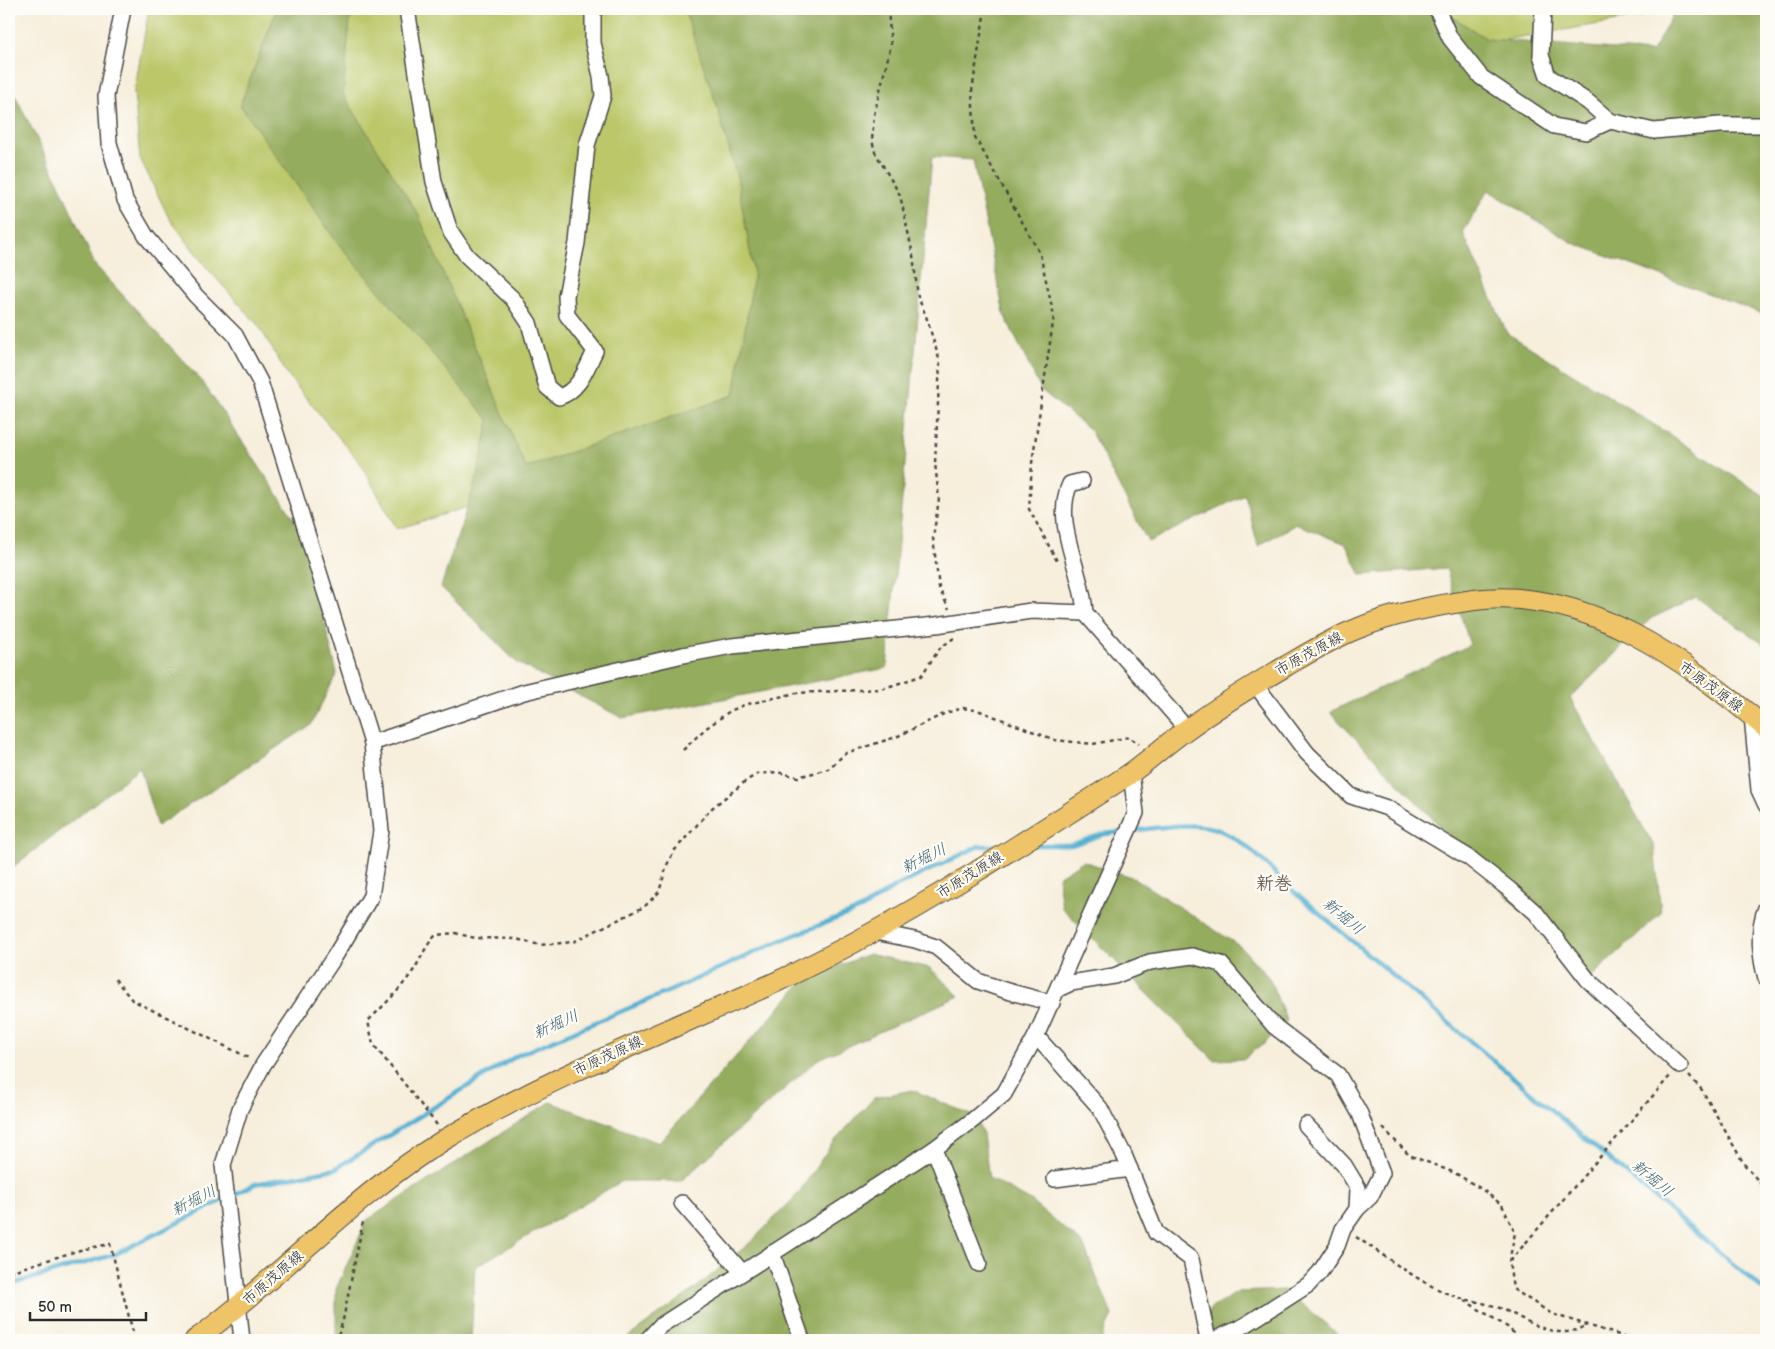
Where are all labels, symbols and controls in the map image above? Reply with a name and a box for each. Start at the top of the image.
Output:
street label: 市原茂原線 [1272,628,1346,680]
street label: 市原茂原線 [1675,657,1747,717]
water label: 新堀川 [898,840,950,878]
street label: 市原茂原線 [933,847,1007,903]
district label: 新巻 [1256,873,1292,894]
water label: 新堀川 [1319,894,1367,940]
water label: 新堀川 [530,1007,582,1043]
street label: 市原茂原線 [570,1032,646,1080]
water label: 新堀川 [1628,1156,1676,1202]
water label: 新堀川 [168,1182,220,1220]
street label: 市原茂原線 [238,1246,308,1310]
scale bar [30,1289,146,1321]
text: 50 m [38,1298,72,1317]

